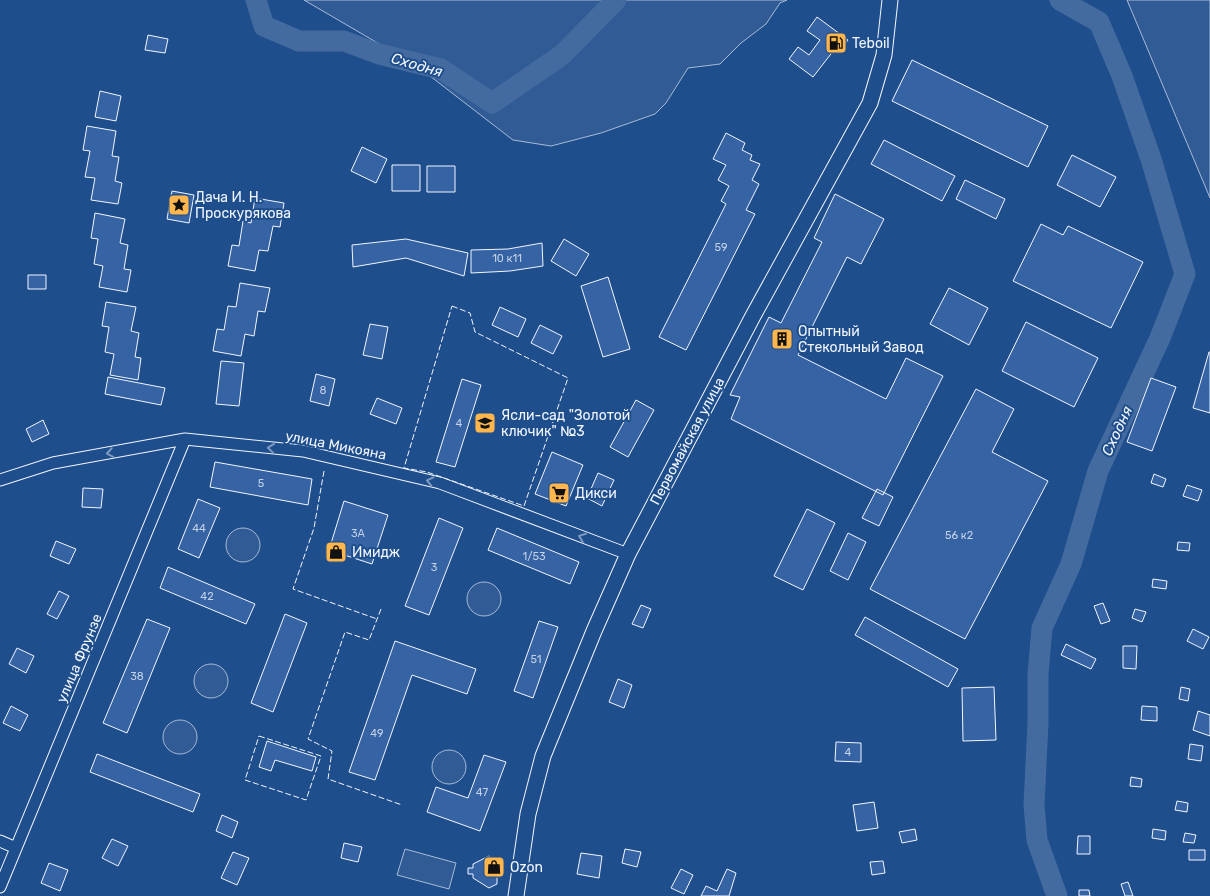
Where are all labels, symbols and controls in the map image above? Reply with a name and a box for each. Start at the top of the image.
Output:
fuel station icon: Teboil [824,31,848,55]
place label: Teboil [852,35,890,52]
water label: Сходня [389,49,445,81]
place label: Дача И. Н. Проскурякова [195,189,291,222]
place icon: Дача И. Н. Проскурякова [167,193,191,217]
house number: 59 [714,241,728,254]
house number: 10 к11 [492,252,522,265]
place label: Опытный Стекольный Завод [798,323,924,356]
building icon: Опытный Стекольный Завод [770,327,794,351]
street label: Первомайская улица [647,374,728,508]
house number: 8 [320,384,327,397]
water label: Сходня [1098,403,1136,459]
place label: Ясли-сад "Золотой ключик" №3 [501,407,630,440]
school or university icon: Ясли-сад "Золотой ключик" №3 [473,411,497,435]
house number: 4 [456,417,463,430]
street label: улица Микояна [284,427,388,464]
one-way arrow [266,443,274,454]
one-way arrow [106,447,114,457]
one-way arrow [425,476,434,487]
house number: 5 [258,477,265,490]
supermarket icon: Дикси [547,481,571,505]
place label: Дикси [575,485,617,502]
house number: 44 [192,522,206,535]
house number: 3А [351,527,366,540]
house number: 56 к2 [945,529,973,542]
one-way arrow [578,533,587,543]
shop icon: Имидж [324,540,348,564]
place label: Имидж [352,544,400,561]
house number: 1/53 [522,550,546,563]
house number: 3 [431,561,438,574]
house number: 42 [200,590,214,603]
street label: улица Фрунзе [53,611,106,705]
house number: 51 [530,653,542,666]
house number: 38 [130,670,144,683]
house number: 49 [370,727,384,740]
house number: 4 [845,746,852,759]
house number: 47 [476,786,488,799]
shop icon: Ozon [482,855,506,879]
place label: Ozon [510,859,543,876]

